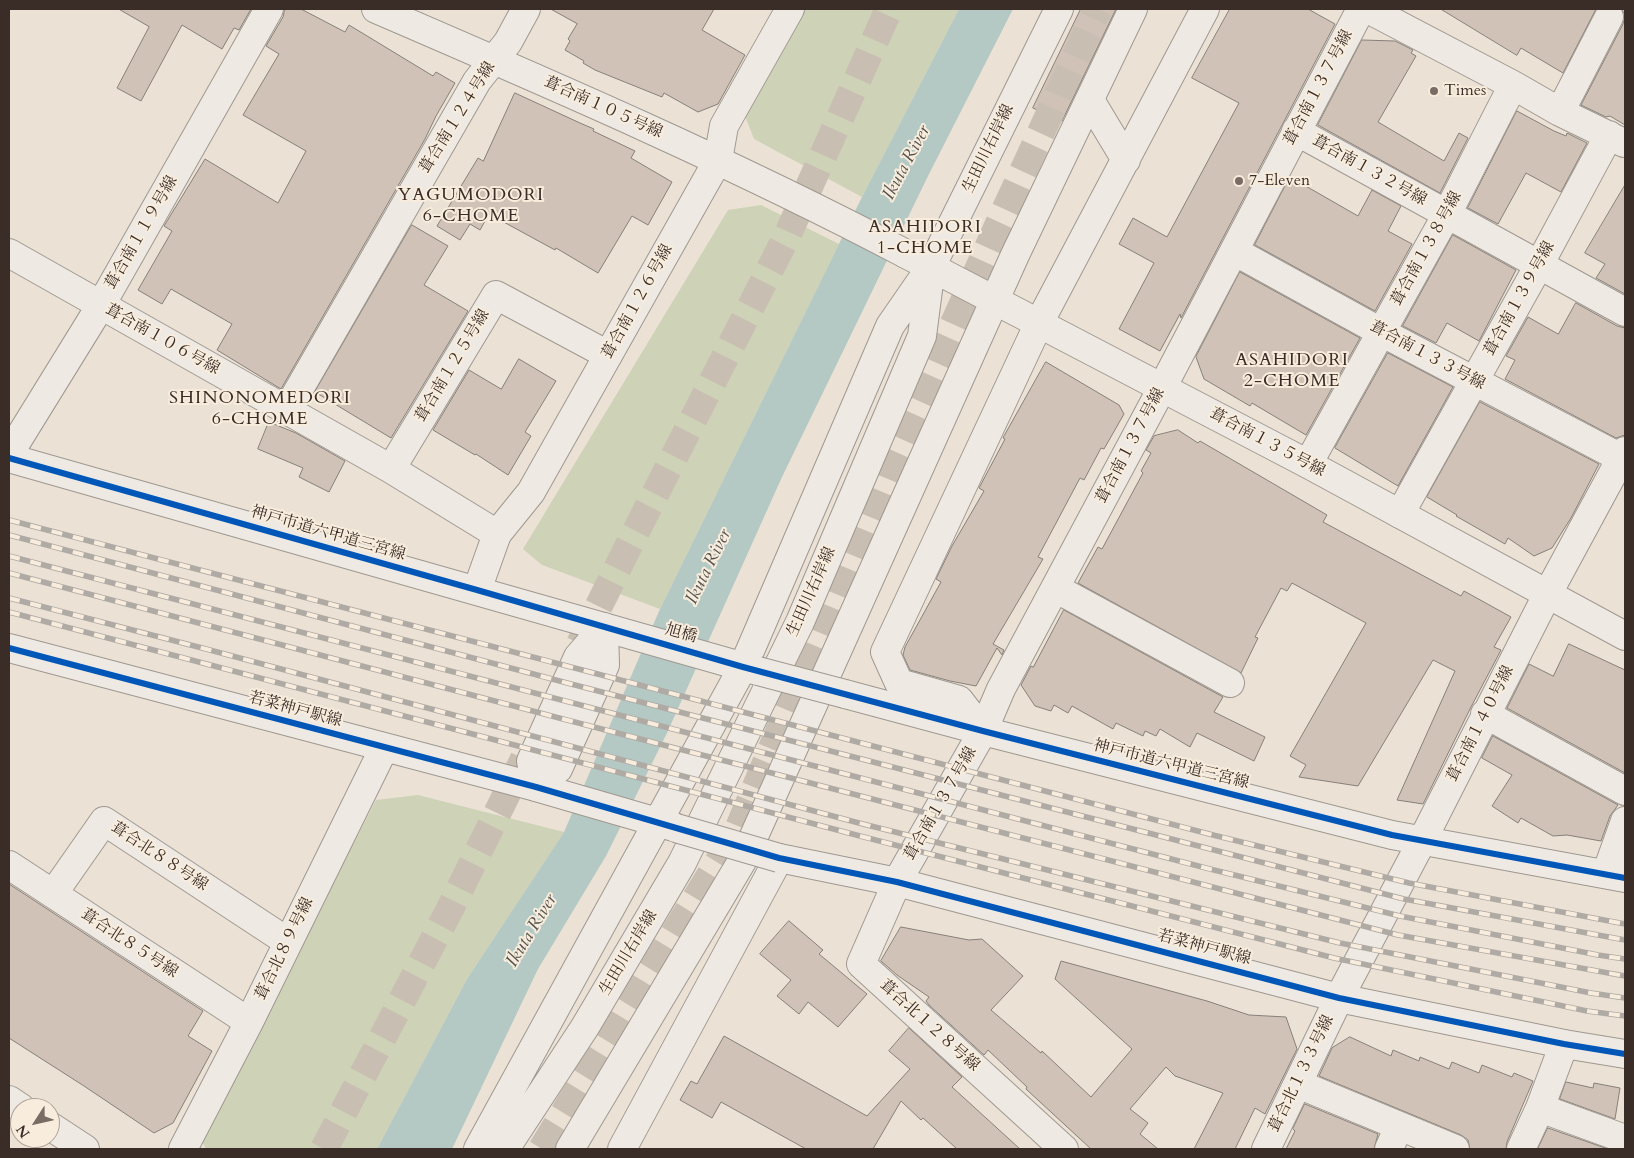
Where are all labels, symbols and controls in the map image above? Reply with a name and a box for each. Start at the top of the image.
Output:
street label: 葺合南１３７号線 [1280,27,1358,149]
street label: 葺合南１２４号線 [416,59,500,177]
street label: 葺合南１０５号線 [541,73,665,143]
place label: Times [1444,81,1486,101]
marker: Times [1428,85,1440,97]
street label: 生田川右岸線 [959,102,1019,196]
water label: Ikuta River [878,122,936,204]
street label: 葺合南１３２号線 [1308,132,1430,210]
place label: 7-Eleven [1249,171,1310,191]
street label: 葺合南１１９号線 [102,173,182,293]
marker: 7-Eleven [1233,175,1245,187]
district label: YAGUMODORI 6-CHOME [397,185,545,228]
street label: 葺合南１３８号線 [1388,188,1466,310]
district label: ASAHIDORI 1-CHOME [867,217,983,260]
street label: 葺合南１３９号線 [1481,238,1559,360]
street label: 葺合南１２６号線 [599,241,677,363]
street label: 葺合南１０６号線 [101,301,223,379]
street label: 葺合南１２５号線 [412,306,494,426]
street label: 葺合南１３３号線 [1366,317,1488,395]
district label: ASAHIDORI 2-CHOME [1234,350,1350,392]
street label: 葺合南１３７号線 [1092,385,1170,507]
district label: SHINONOMEDORI 6-CHOME [167,388,353,430]
street label: 葺合南１３５号線 [1206,404,1328,482]
street label: 神戸市道六甲道三宮線 [248,503,408,565]
water label: Ikuta River [682,526,736,608]
street label: 生田川右岸線 [784,544,840,640]
street label: 旭橋 [663,620,699,648]
street label: 葺合南１４０号線 [1443,663,1519,785]
street label: 若菜神戸駅線 [246,688,344,732]
street label: 神戸市道六甲道三宮線 [1091,736,1251,794]
street label: 葺合南１３７号線 [901,744,981,864]
street label: 葺合北８８号線 [107,818,211,896]
water label: Ikuta River [502,891,562,971]
street label: 葺合北８９号線 [252,894,318,1004]
street label: 葺合北８５号線 [77,905,181,983]
street label: 生田川右岸線 [596,907,662,999]
street label: 若菜神戸駅線 [1155,926,1253,970]
street label: 葺合北１２８号線 [875,976,983,1076]
street label: 葺合北１３３号線 [1265,1012,1339,1136]
north arrow [10,1098,60,1148]
text: N [12,1121,34,1142]

